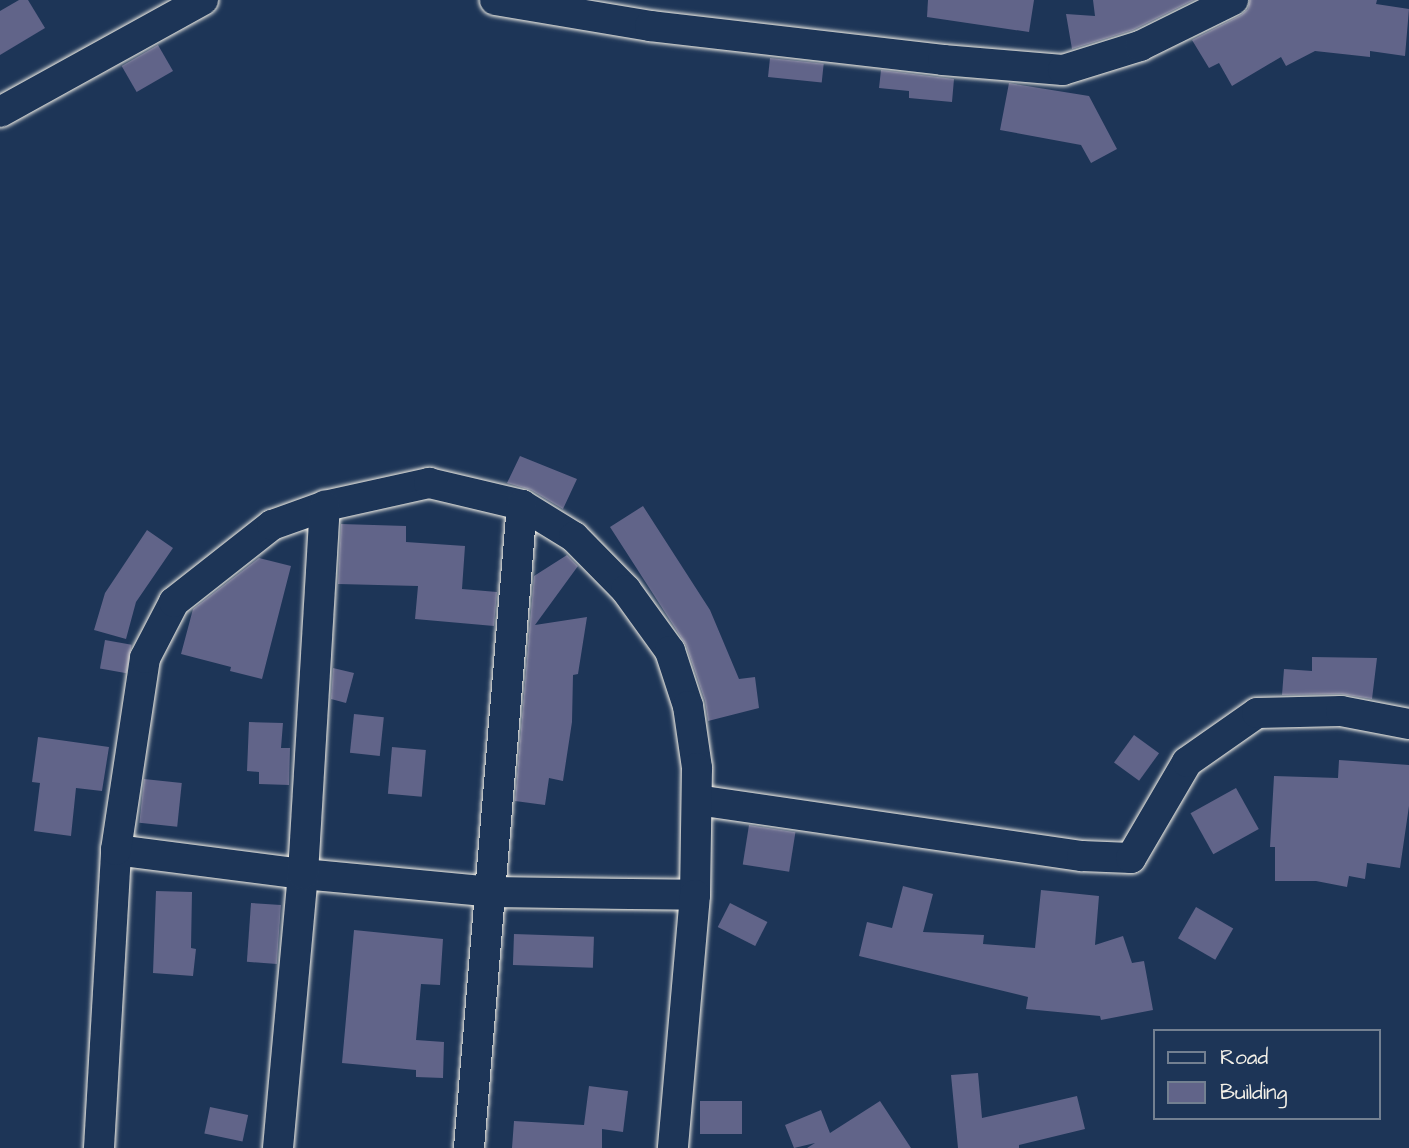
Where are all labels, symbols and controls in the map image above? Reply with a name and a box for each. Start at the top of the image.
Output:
legend [1154,1029,1381,1120]
text: Road [1220,1043,1268,1072]
text: Building [1220,1078,1287,1107]

